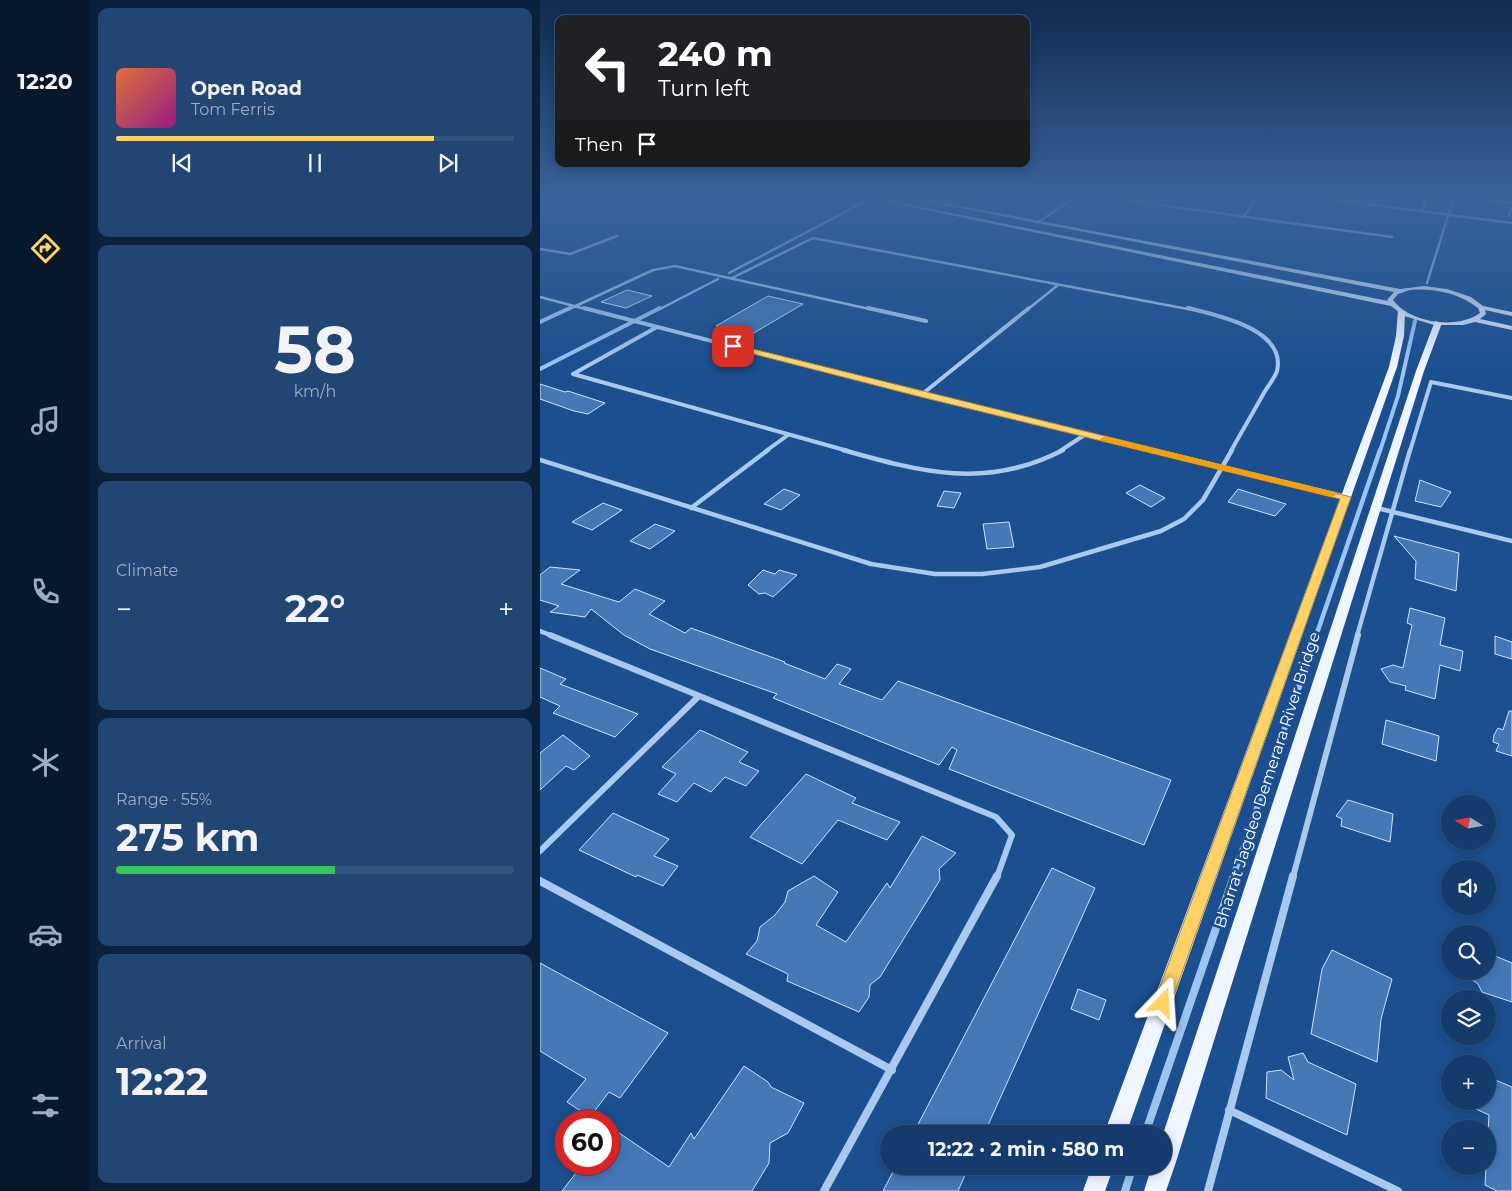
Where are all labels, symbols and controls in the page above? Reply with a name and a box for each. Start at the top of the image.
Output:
text: 240 m [658,32,773,75]
icon: left [575,35,640,100]
text: 12:20 [17,68,73,95]
text: Turn left [658,75,750,102]
text: Open Road [191,77,302,100]
text: Tom Ferris [191,100,275,119]
icon: arrive [633,130,661,158]
text: Then [575,133,623,156]
icon: previous [168,149,196,177]
icon: pause [301,149,329,177]
icon: next [434,149,462,177]
icon: directions [28,231,63,266]
text: 58 [274,310,356,389]
pin [712,325,754,367]
icon: arrive [719,332,747,360]
text: km/h [294,382,336,401]
icon: music [28,403,63,438]
text: Climate [116,561,178,580]
icon: phone [28,574,63,609]
text: 22° [285,585,345,632]
text: − [116,592,132,626]
text: + [498,592,514,626]
street label: Bharrat Jagdeo Demerara River Bridge [1210,629,1324,931]
icon: climate [28,745,63,780]
text: Range · 55% [116,790,212,809]
north arrow [1441,795,1496,850]
map controls [1441,795,1496,1175]
text: 275 km [116,814,259,861]
button: sound [1441,860,1496,915]
icon: car [28,917,63,952]
button: search [1441,925,1496,980]
position arrow [1136,976,1188,1028]
button: layers [1441,990,1496,1045]
text: Arrival [116,1034,166,1053]
button: + [1441,1055,1496,1110]
text: 12:22 [116,1058,208,1105]
icon: filters [28,1088,63,1123]
speed limit sign: 60 [555,1110,620,1175]
button: − [1441,1120,1496,1175]
text: 12:22 · 2 min · 580 m [928,1138,1124,1161]

